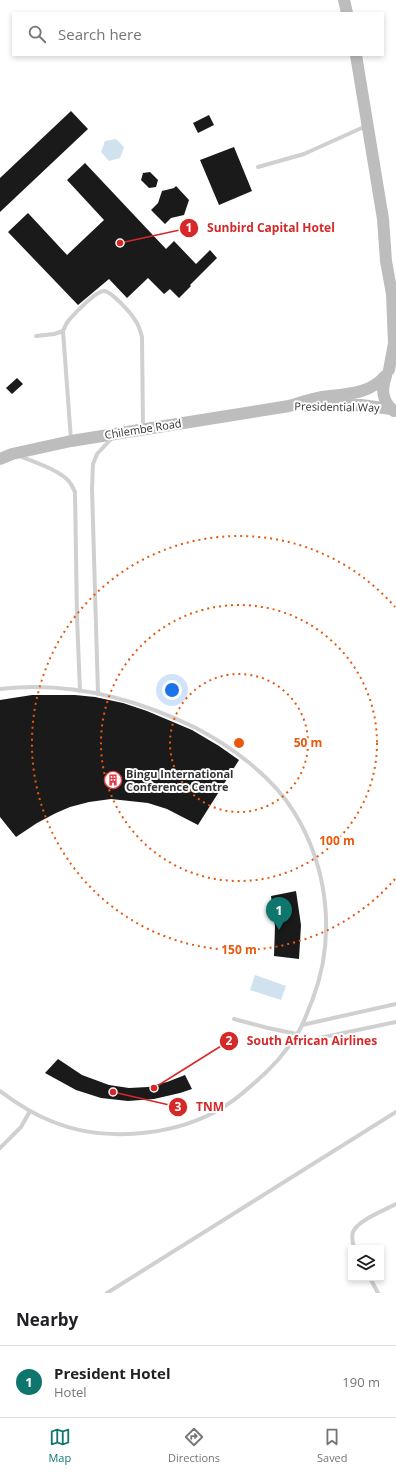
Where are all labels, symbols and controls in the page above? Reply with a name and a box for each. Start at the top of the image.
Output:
search box [12,12,384,56]
icon: search [26,23,48,45]
text: Search here [58,24,142,44]
callout: Sunbird Capital Hotel [179,216,343,240]
text: 1 [186,219,192,236]
text: Sunbird Capital Hotel [207,219,335,236]
street label: Presidential Way [294,398,380,415]
street label: Chilembe Road [103,415,182,442]
your location [162,680,182,700]
text: 50 m [294,734,322,751]
centre of rings [232,736,246,750]
place label: Bingu International Conference Centre [126,766,233,794]
building icon: Bingu International Conference Centre [103,770,123,790]
text: 100 m [319,832,355,849]
pin: 1 [266,897,292,930]
text: 150 m [221,941,257,958]
callout: South African Airlines [219,1029,385,1053]
text: 2 [226,1032,233,1049]
text: South African Airlines [247,1032,377,1049]
callout: TNM [168,1095,232,1119]
text: 3 [175,1098,182,1115]
text: TNM [196,1098,224,1115]
map controls [348,1245,384,1281]
button: layers [348,1245,384,1281]
text: Nearby [16,1308,78,1331]
text: President Hotel [54,1363,170,1383]
text: 1 [25,1373,33,1391]
text: 190 m [342,1373,380,1391]
text: Hotel [54,1383,87,1401]
tab: Map [48,1426,71,1465]
tab: Directions [168,1426,220,1465]
tab: Saved [317,1426,348,1465]

